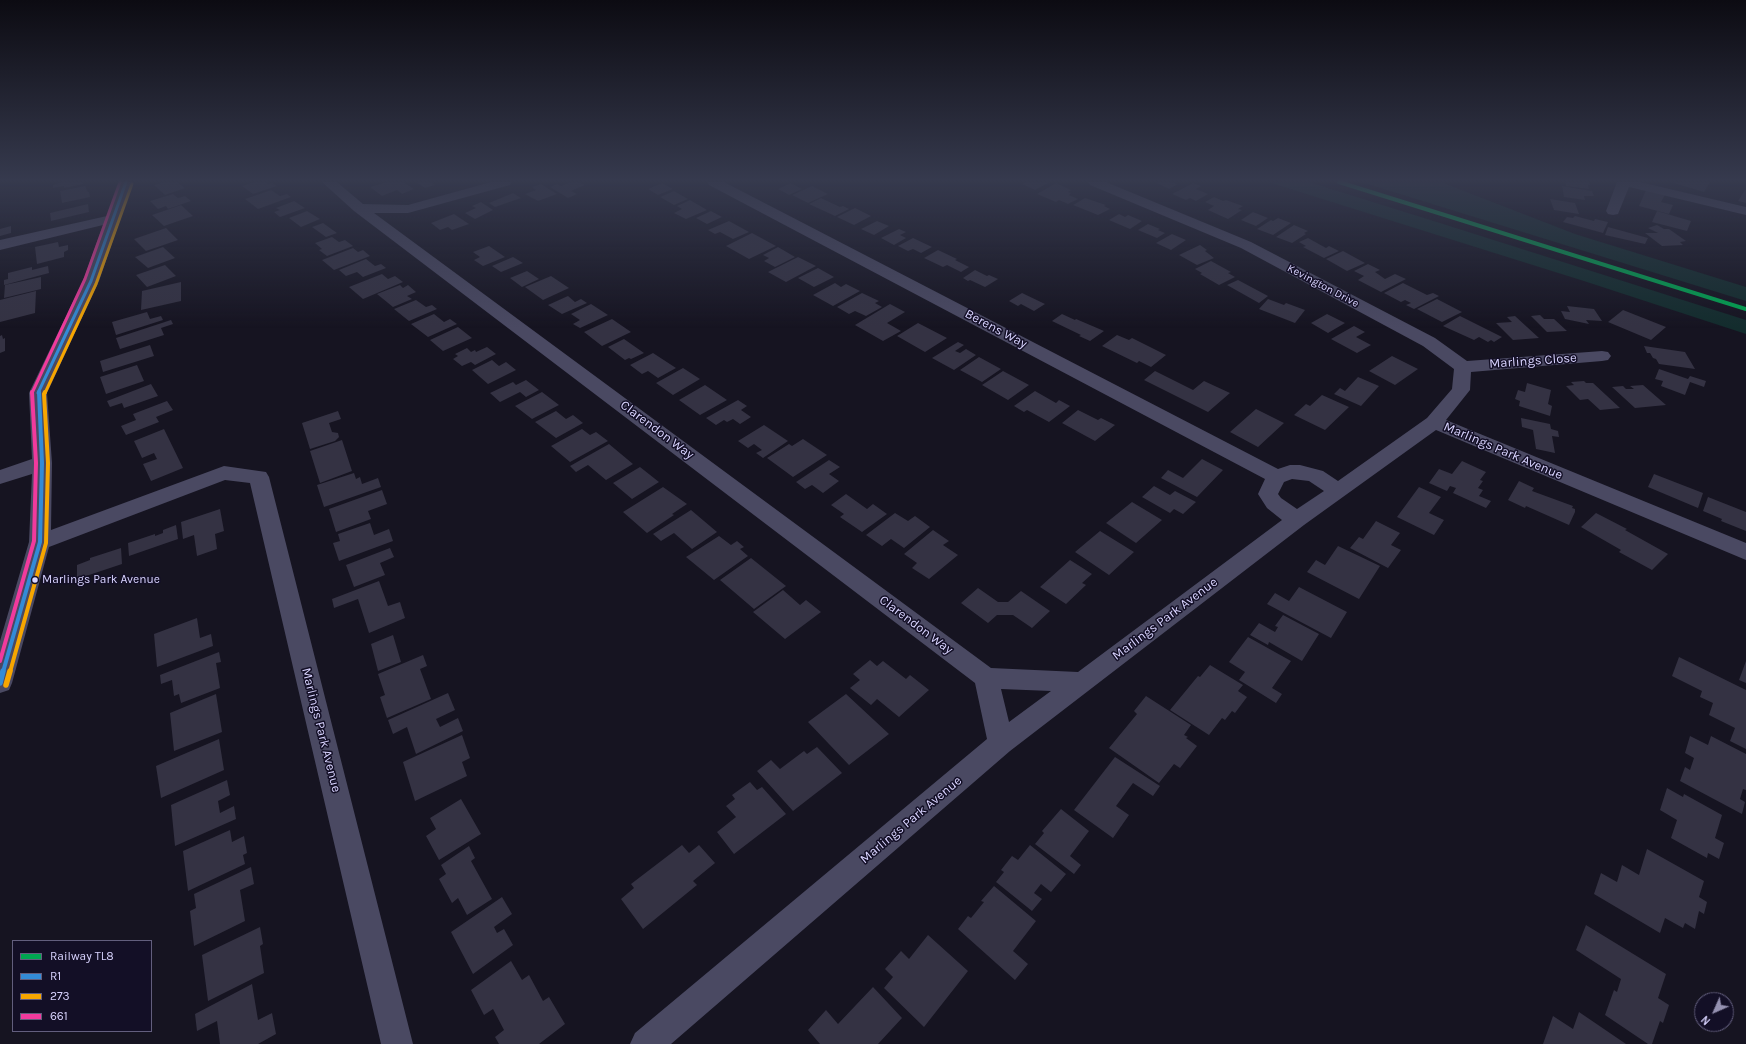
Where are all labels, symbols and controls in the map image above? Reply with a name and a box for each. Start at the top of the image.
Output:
street label: Kevington Drive [1285,262,1361,310]
street label: Berens Way [962,306,1030,352]
street label: Marlings Close [1489,350,1577,372]
street label: Clarendon Way [617,397,697,463]
street label: Marlings Park Avenue [1441,419,1565,483]
place label: Marlings Park Avenue [42,573,160,587]
street label: Marlings Park Avenue [1109,574,1221,664]
marker: Marlings Park Avenue [30,575,40,585]
street label: Clarendon Way [876,592,956,658]
street label: Marlings Park Avenue [298,666,344,794]
street label: Marlings Park Avenue [857,773,965,867]
legend [12,940,152,1032]
text: Railway TL8 [50,949,114,963]
text: R1 [50,969,61,983]
text: 273 [50,989,70,1003]
north arrow [1694,992,1734,1032]
text: 661 [50,1009,68,1023]
text: N [1698,1013,1713,1028]

